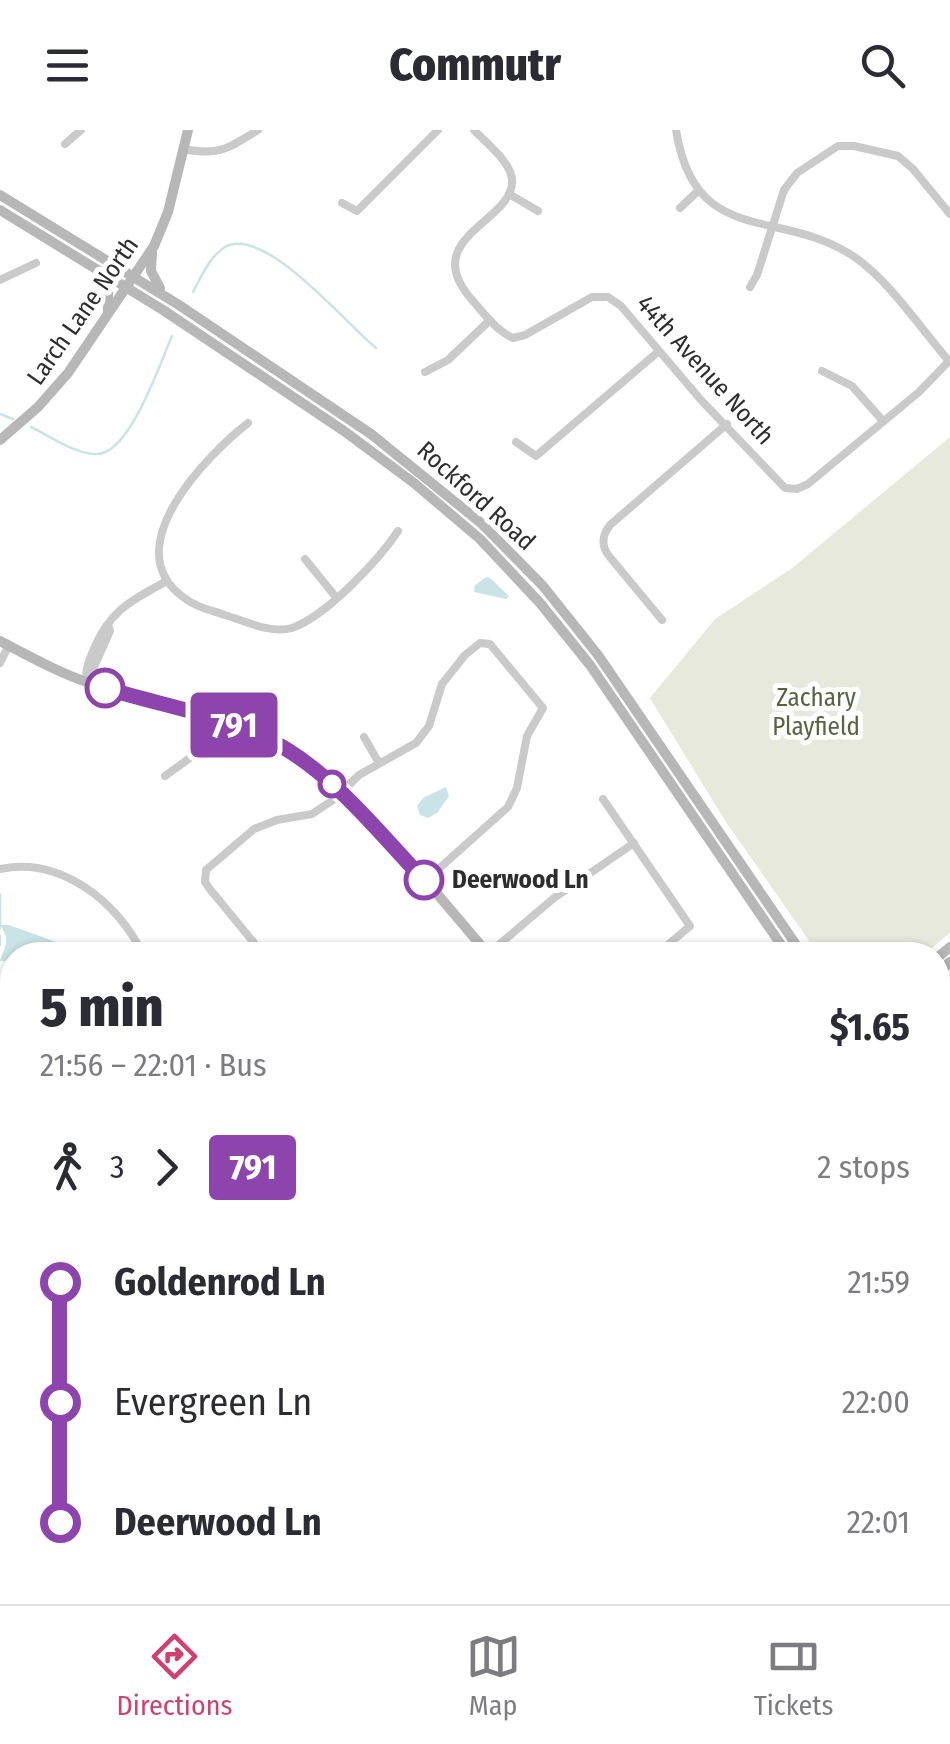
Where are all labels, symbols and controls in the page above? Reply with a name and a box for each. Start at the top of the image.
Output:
icon: menu [40,38,95,93]
text: Commutr [389,38,561,92]
icon: search [855,38,910,93]
street label: Larch Lane North [21,231,145,391]
street label: 44th Avenue North [630,289,780,451]
street label: Rockford Road [411,435,541,557]
unlabelled marker [86,669,124,707]
park label: Zachary Playfield [772,683,860,742]
line badge: 791 [176,692,292,758]
text: 791 [210,704,258,746]
unlabelled marker [319,771,345,797]
marker: Deerwood Ln [405,861,443,899]
place label: Deerwood Ln [452,865,589,895]
text: 5 min [40,975,163,1041]
text: $1.65 [830,1004,910,1050]
text: 21:56 – 22:01 · Bus [40,1046,267,1084]
icon: walk [40,1140,95,1195]
icon: forward [139,1140,194,1195]
text: 791 [229,1146,276,1188]
text: 3 [110,1148,124,1186]
text: 2 stops [817,1148,910,1186]
text: Goldenrod Ln [114,1259,326,1305]
text: 21:59 [847,1263,910,1301]
text: Evergreen Ln [114,1379,312,1425]
text: 22:00 [842,1383,910,1421]
text: Deerwood Ln [114,1499,322,1545]
text: 22:01 [847,1503,910,1541]
tab: Directions [117,1629,232,1722]
tab: Map [466,1629,521,1722]
tab: Tickets [754,1629,833,1722]

